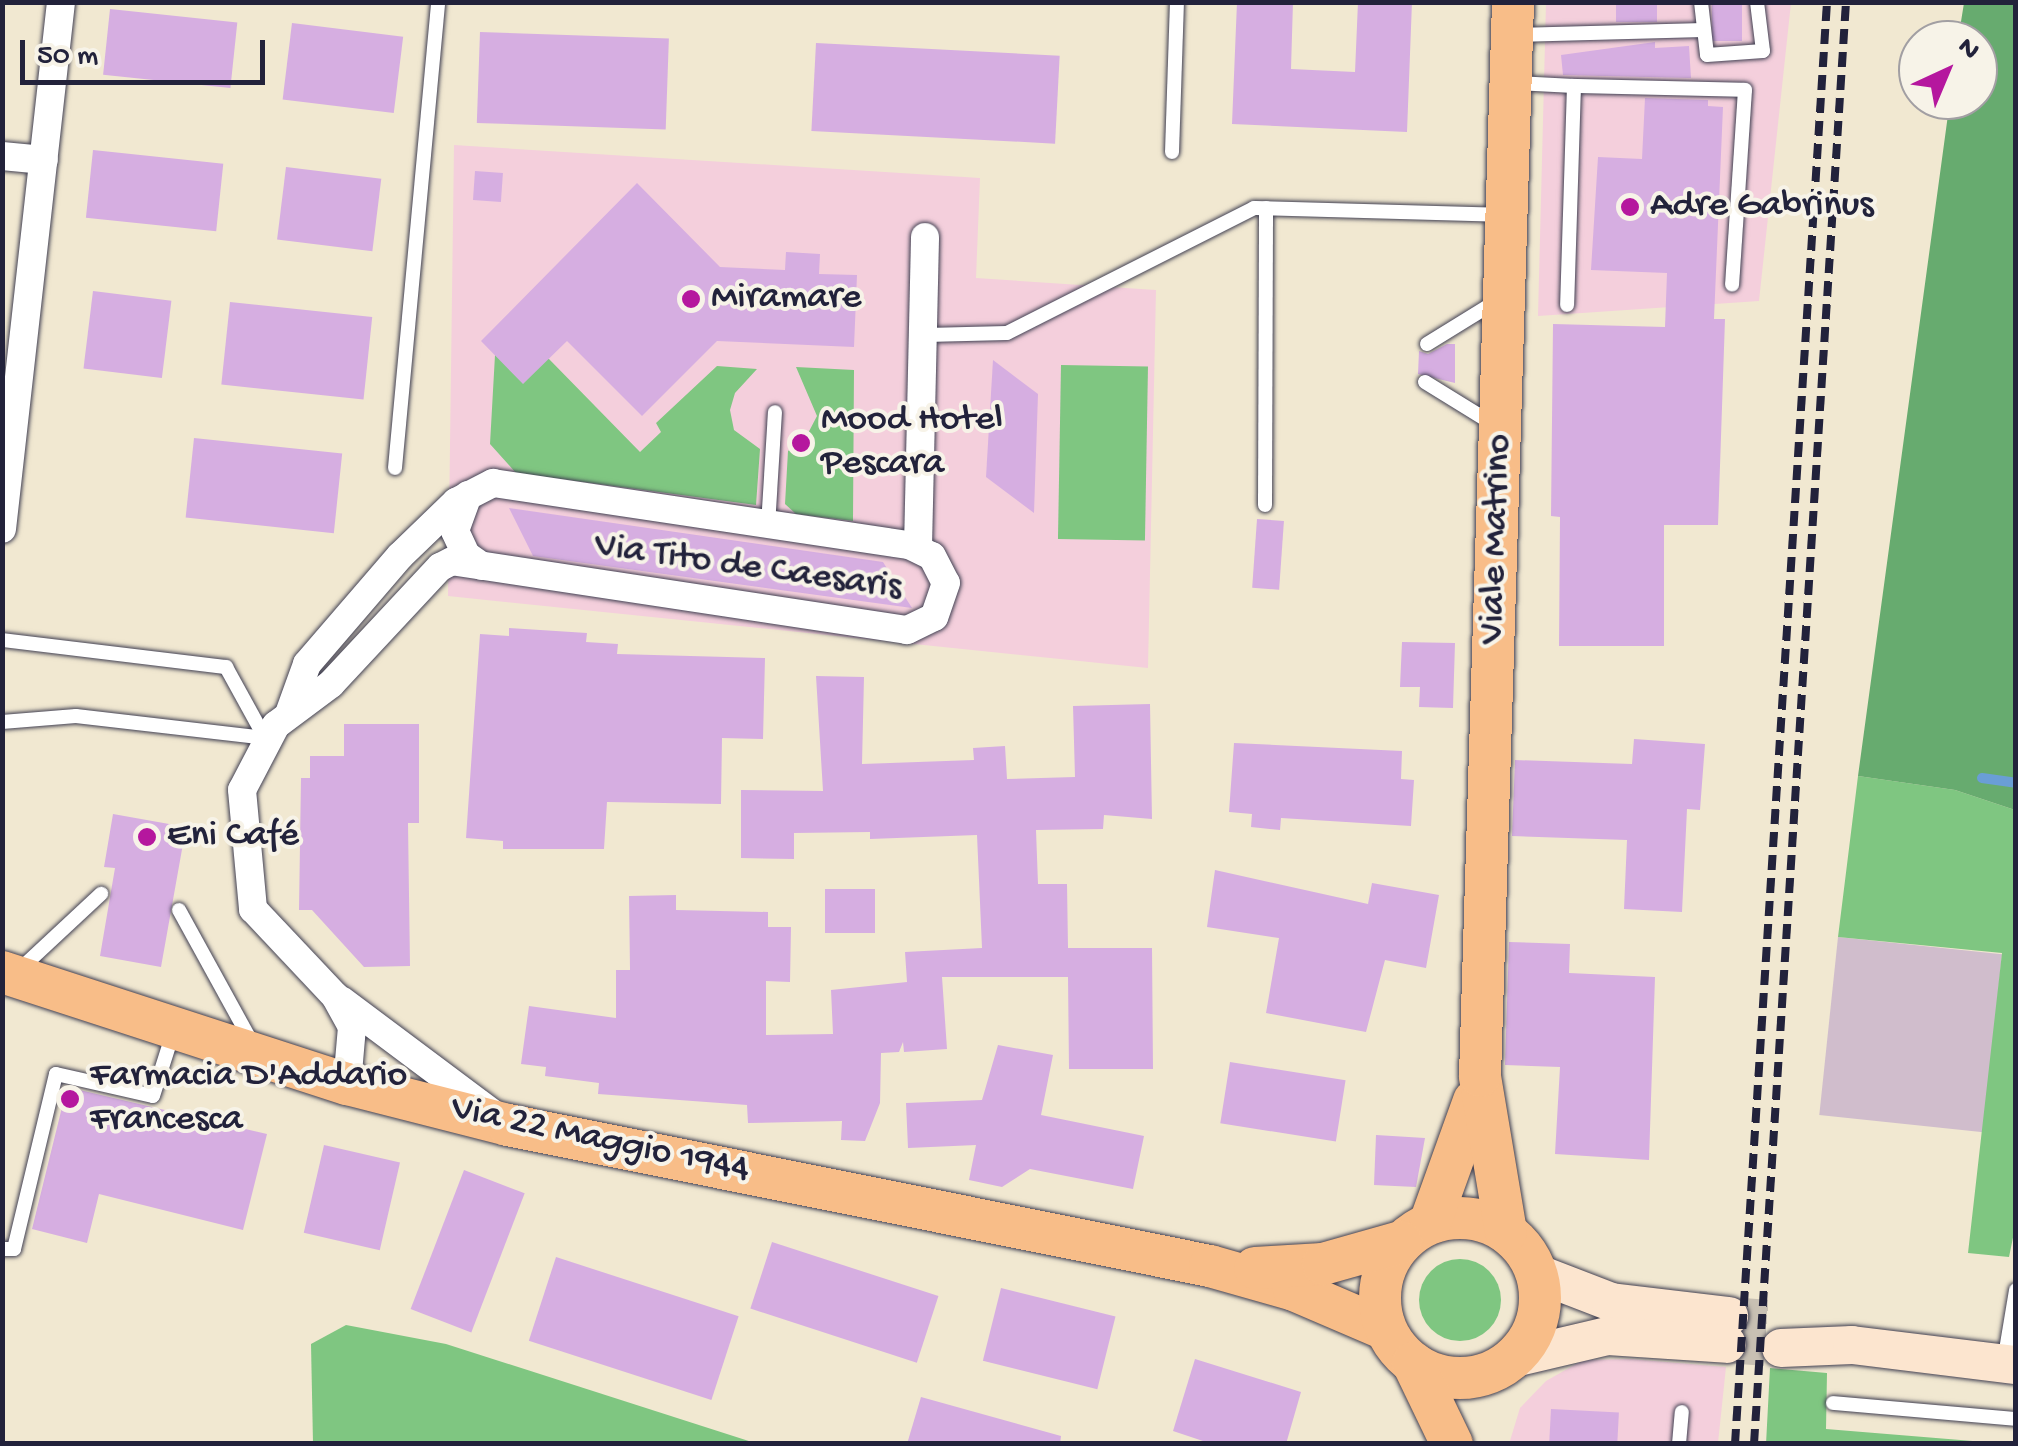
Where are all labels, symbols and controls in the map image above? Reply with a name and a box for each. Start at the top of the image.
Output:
scale bar [25,20,270,82]
north arrow [1898,20,1998,120]
text: N [1950,31,1986,68]
text: 50 m [37,40,98,75]
place label: Adre Gabrinus [1650,184,1873,230]
marker: Adre Gabrinus [1619,196,1641,218]
place label: Miramare [711,276,861,322]
marker: Miramare [680,288,702,310]
place label: Mood Hotel Pescara [821,398,1003,488]
marker: Mood Hotel Pescara [790,432,812,454]
street label: Viale Matrino [1471,433,1523,645]
street label: Via Tito de Caesaris [592,524,904,612]
place label: Eni Café [167,814,299,860]
marker: Eni Café [136,826,158,848]
place label: Farmacia D'Addario Francesca [90,1054,407,1144]
street label: Via 22 Maggio 1944 [447,1087,753,1195]
marker: Farmacia D'Addario Francesca [59,1088,81,1110]

